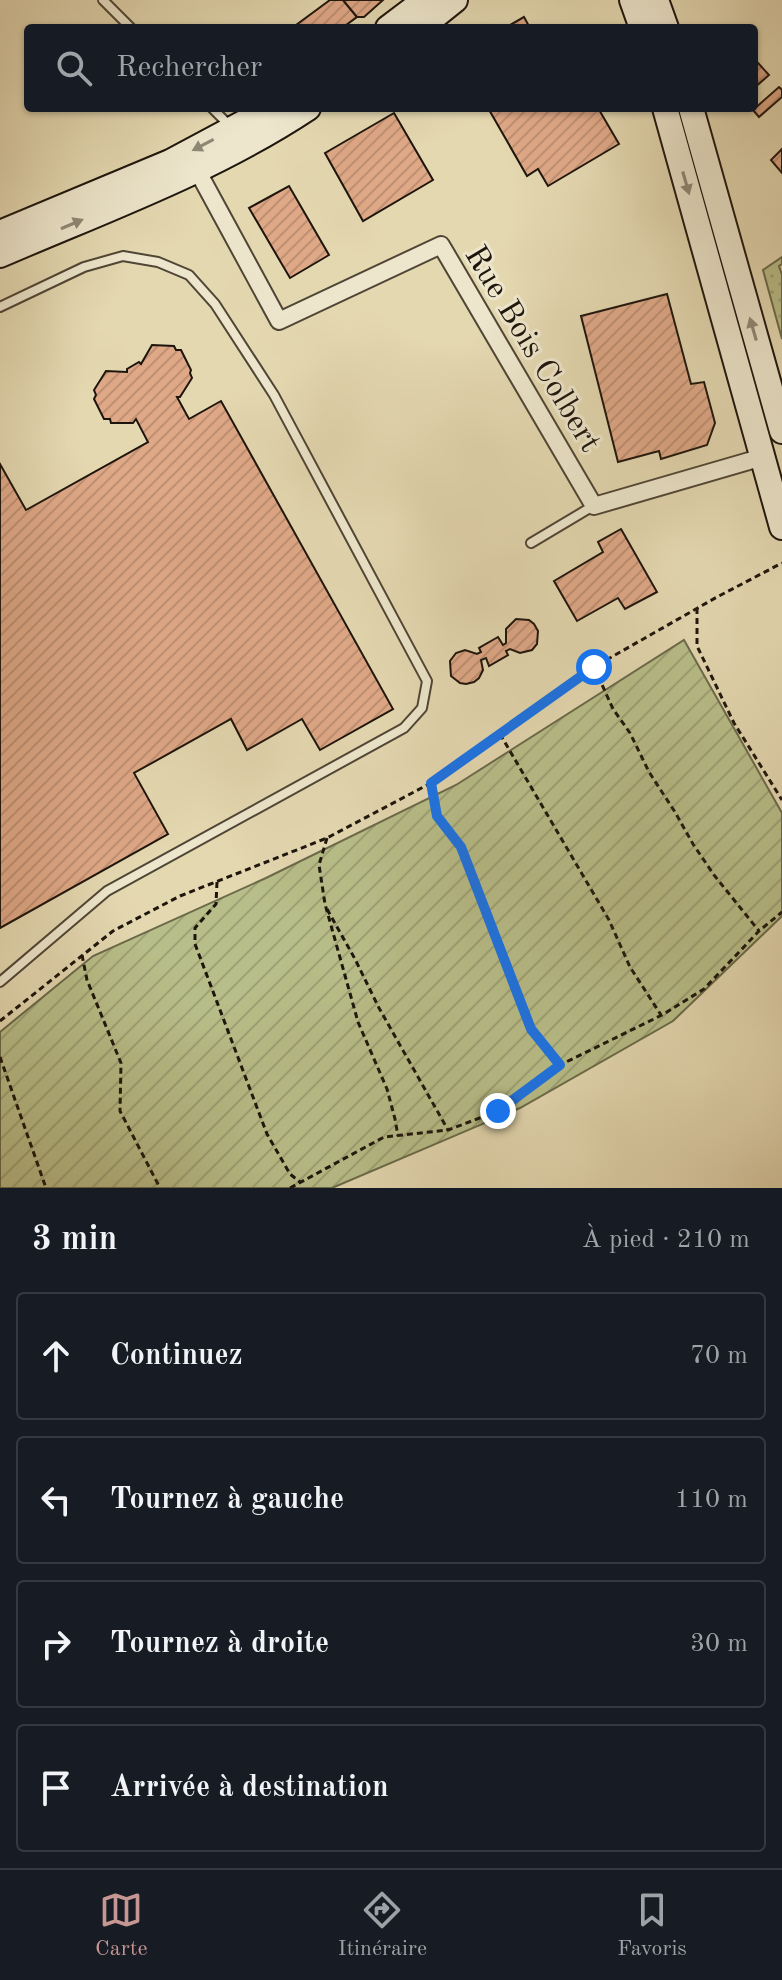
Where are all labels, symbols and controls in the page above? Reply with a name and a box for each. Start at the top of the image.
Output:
search box [24,24,758,112]
icon: search [52,46,96,90]
text: Rechercher [116,53,262,83]
one-way arrow [191,138,214,151]
one-way arrow [680,171,692,196]
one-way arrow [60,217,84,230]
street label: Rue Bois Colbert [457,241,606,458]
one-way arrow [746,316,759,340]
route start [576,649,612,685]
route end [480,1093,516,1129]
text: 3 min [32,1223,117,1257]
text: À pied · 210 m [582,1227,750,1253]
icon: ahead [34,1334,78,1378]
text: Continuez [110,1341,243,1371]
text: 70 m [690,1343,748,1369]
icon: left [34,1478,78,1522]
text: Tournez à gauche [110,1485,344,1515]
text: 110 m [675,1487,748,1513]
icon: right [34,1622,78,1666]
text: Tournez à droite [110,1629,329,1659]
text: 30 m [690,1631,748,1657]
icon: arrive [34,1766,78,1810]
text: Arrivée à destination [110,1773,389,1803]
tab: Carte [95,1888,148,1963]
tab: Itinéraire [338,1888,427,1963]
tab: Favoris [617,1888,687,1963]

